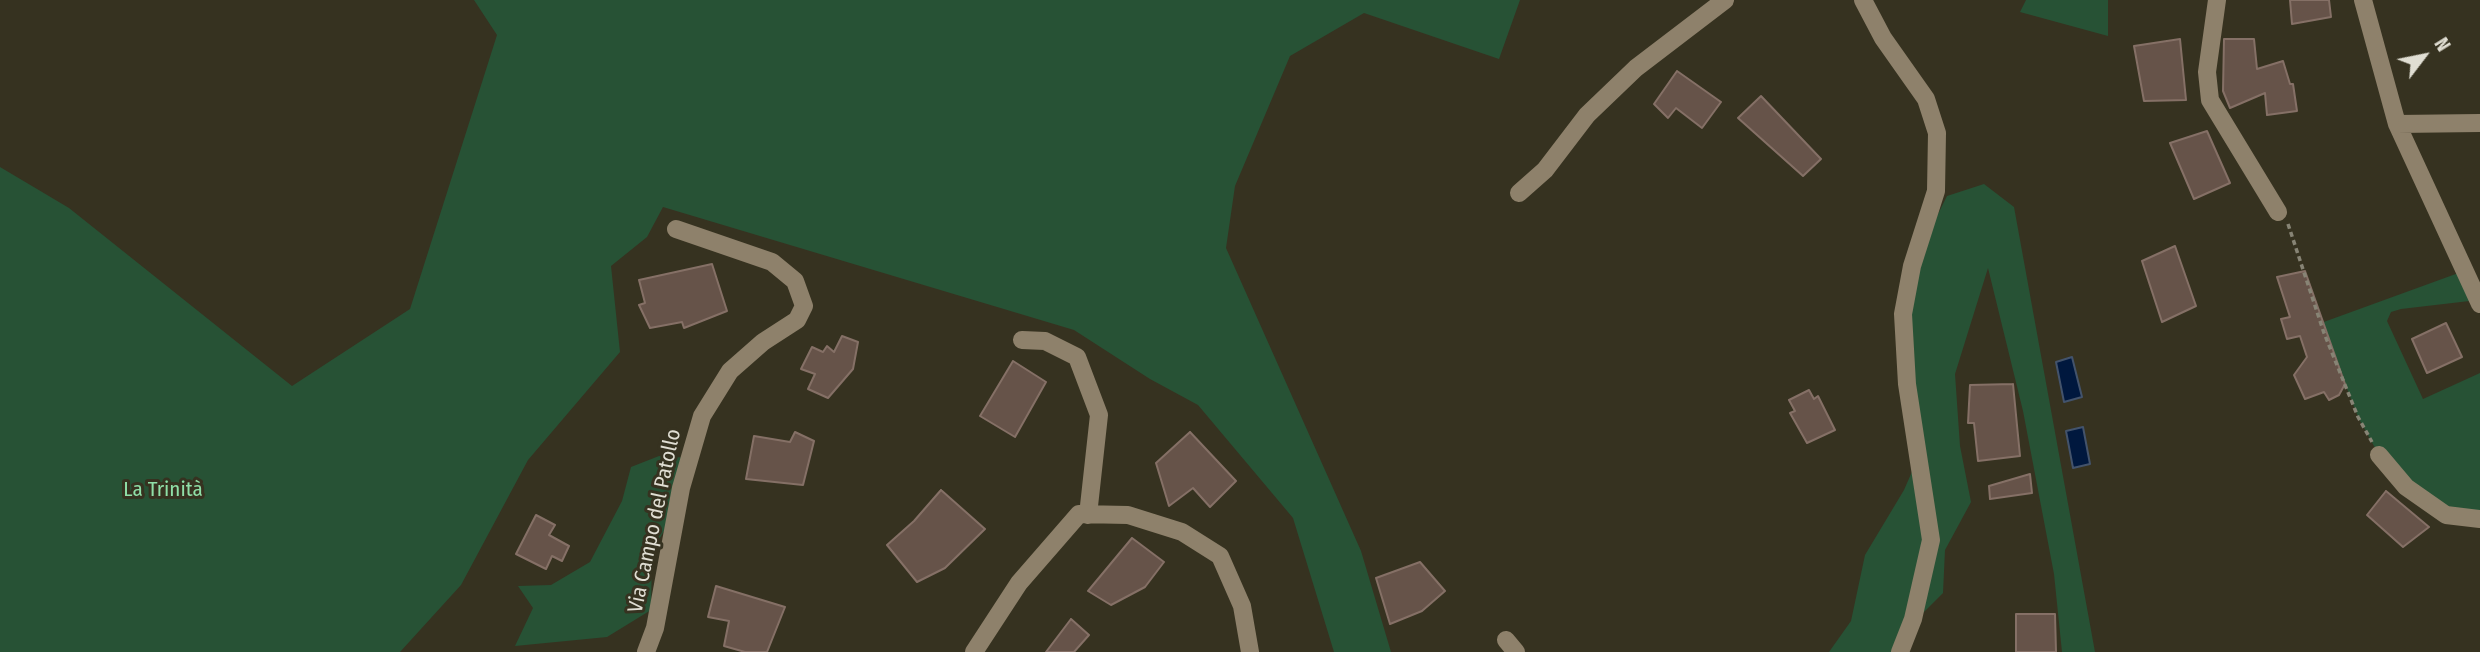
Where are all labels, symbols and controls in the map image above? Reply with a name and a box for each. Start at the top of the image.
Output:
north arrow [2389,21,2459,91]
text: N [2429,34,2455,56]
street label: Via Campo del Patollo [623,427,687,615]
park label: La Trinità [123,477,203,503]

